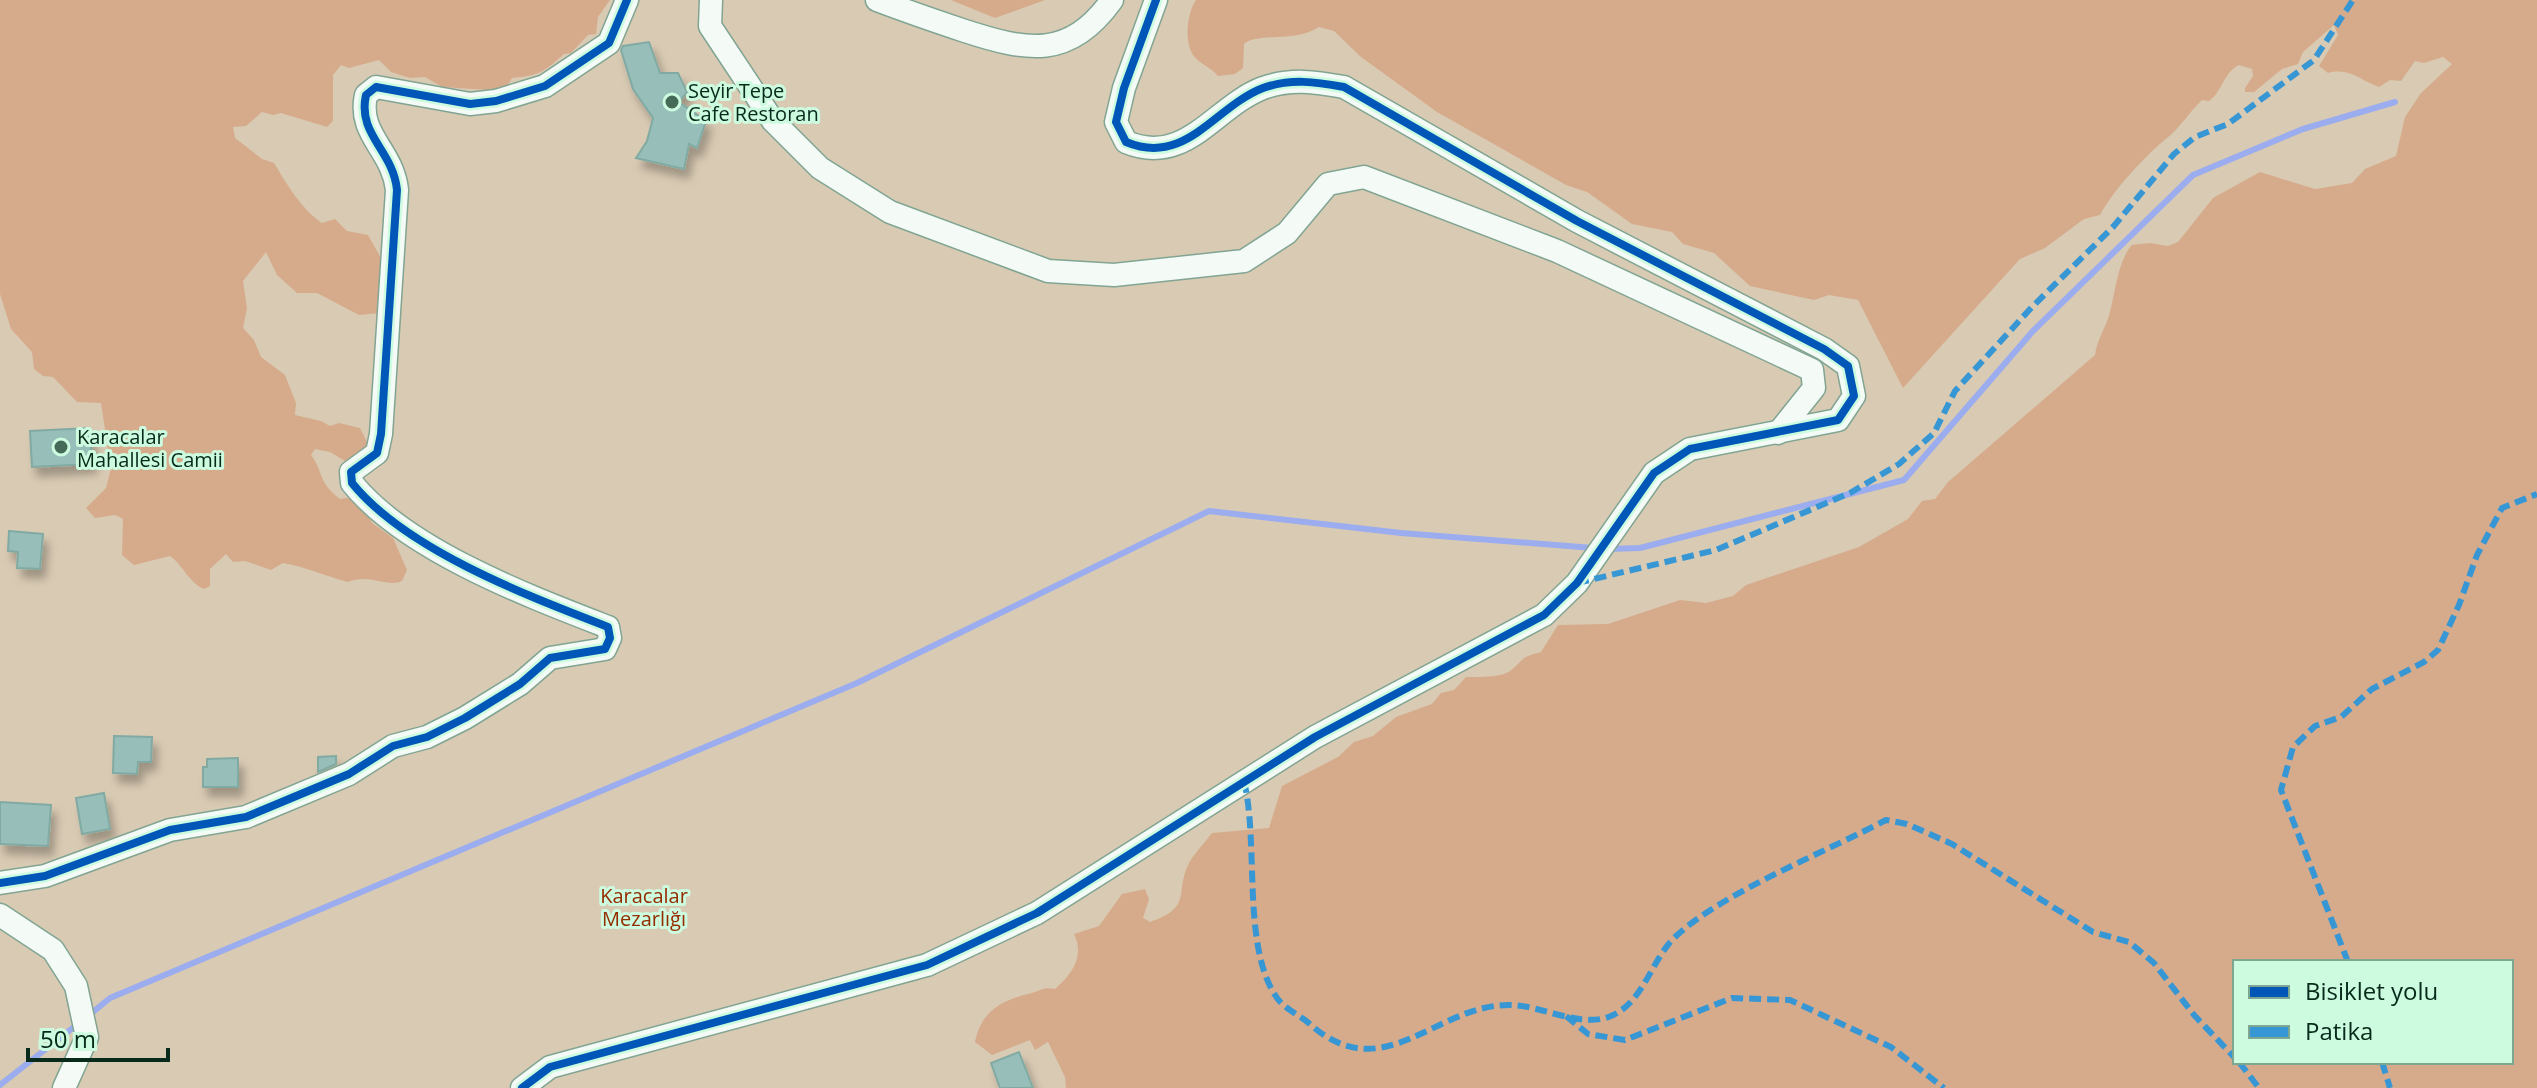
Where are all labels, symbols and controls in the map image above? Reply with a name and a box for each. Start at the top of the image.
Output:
place label: Seyir Tepe Cafe Restoran [688,77,819,127]
marker: Seyir Tepe Cafe Restoran [663,93,681,111]
place label: Karacalar Mahallesi Camii [77,423,223,473]
marker: Karacalar Mahallesi Camii [52,438,70,456]
park label: Karacalar Mezarlığı [600,882,688,932]
legend [2233,960,2513,1064]
text: Bisiklet yolu [2305,974,2438,1007]
scale bar [28,1012,168,1062]
text: Patika [2305,1014,2373,1047]
text: 50 m [40,1022,96,1055]

